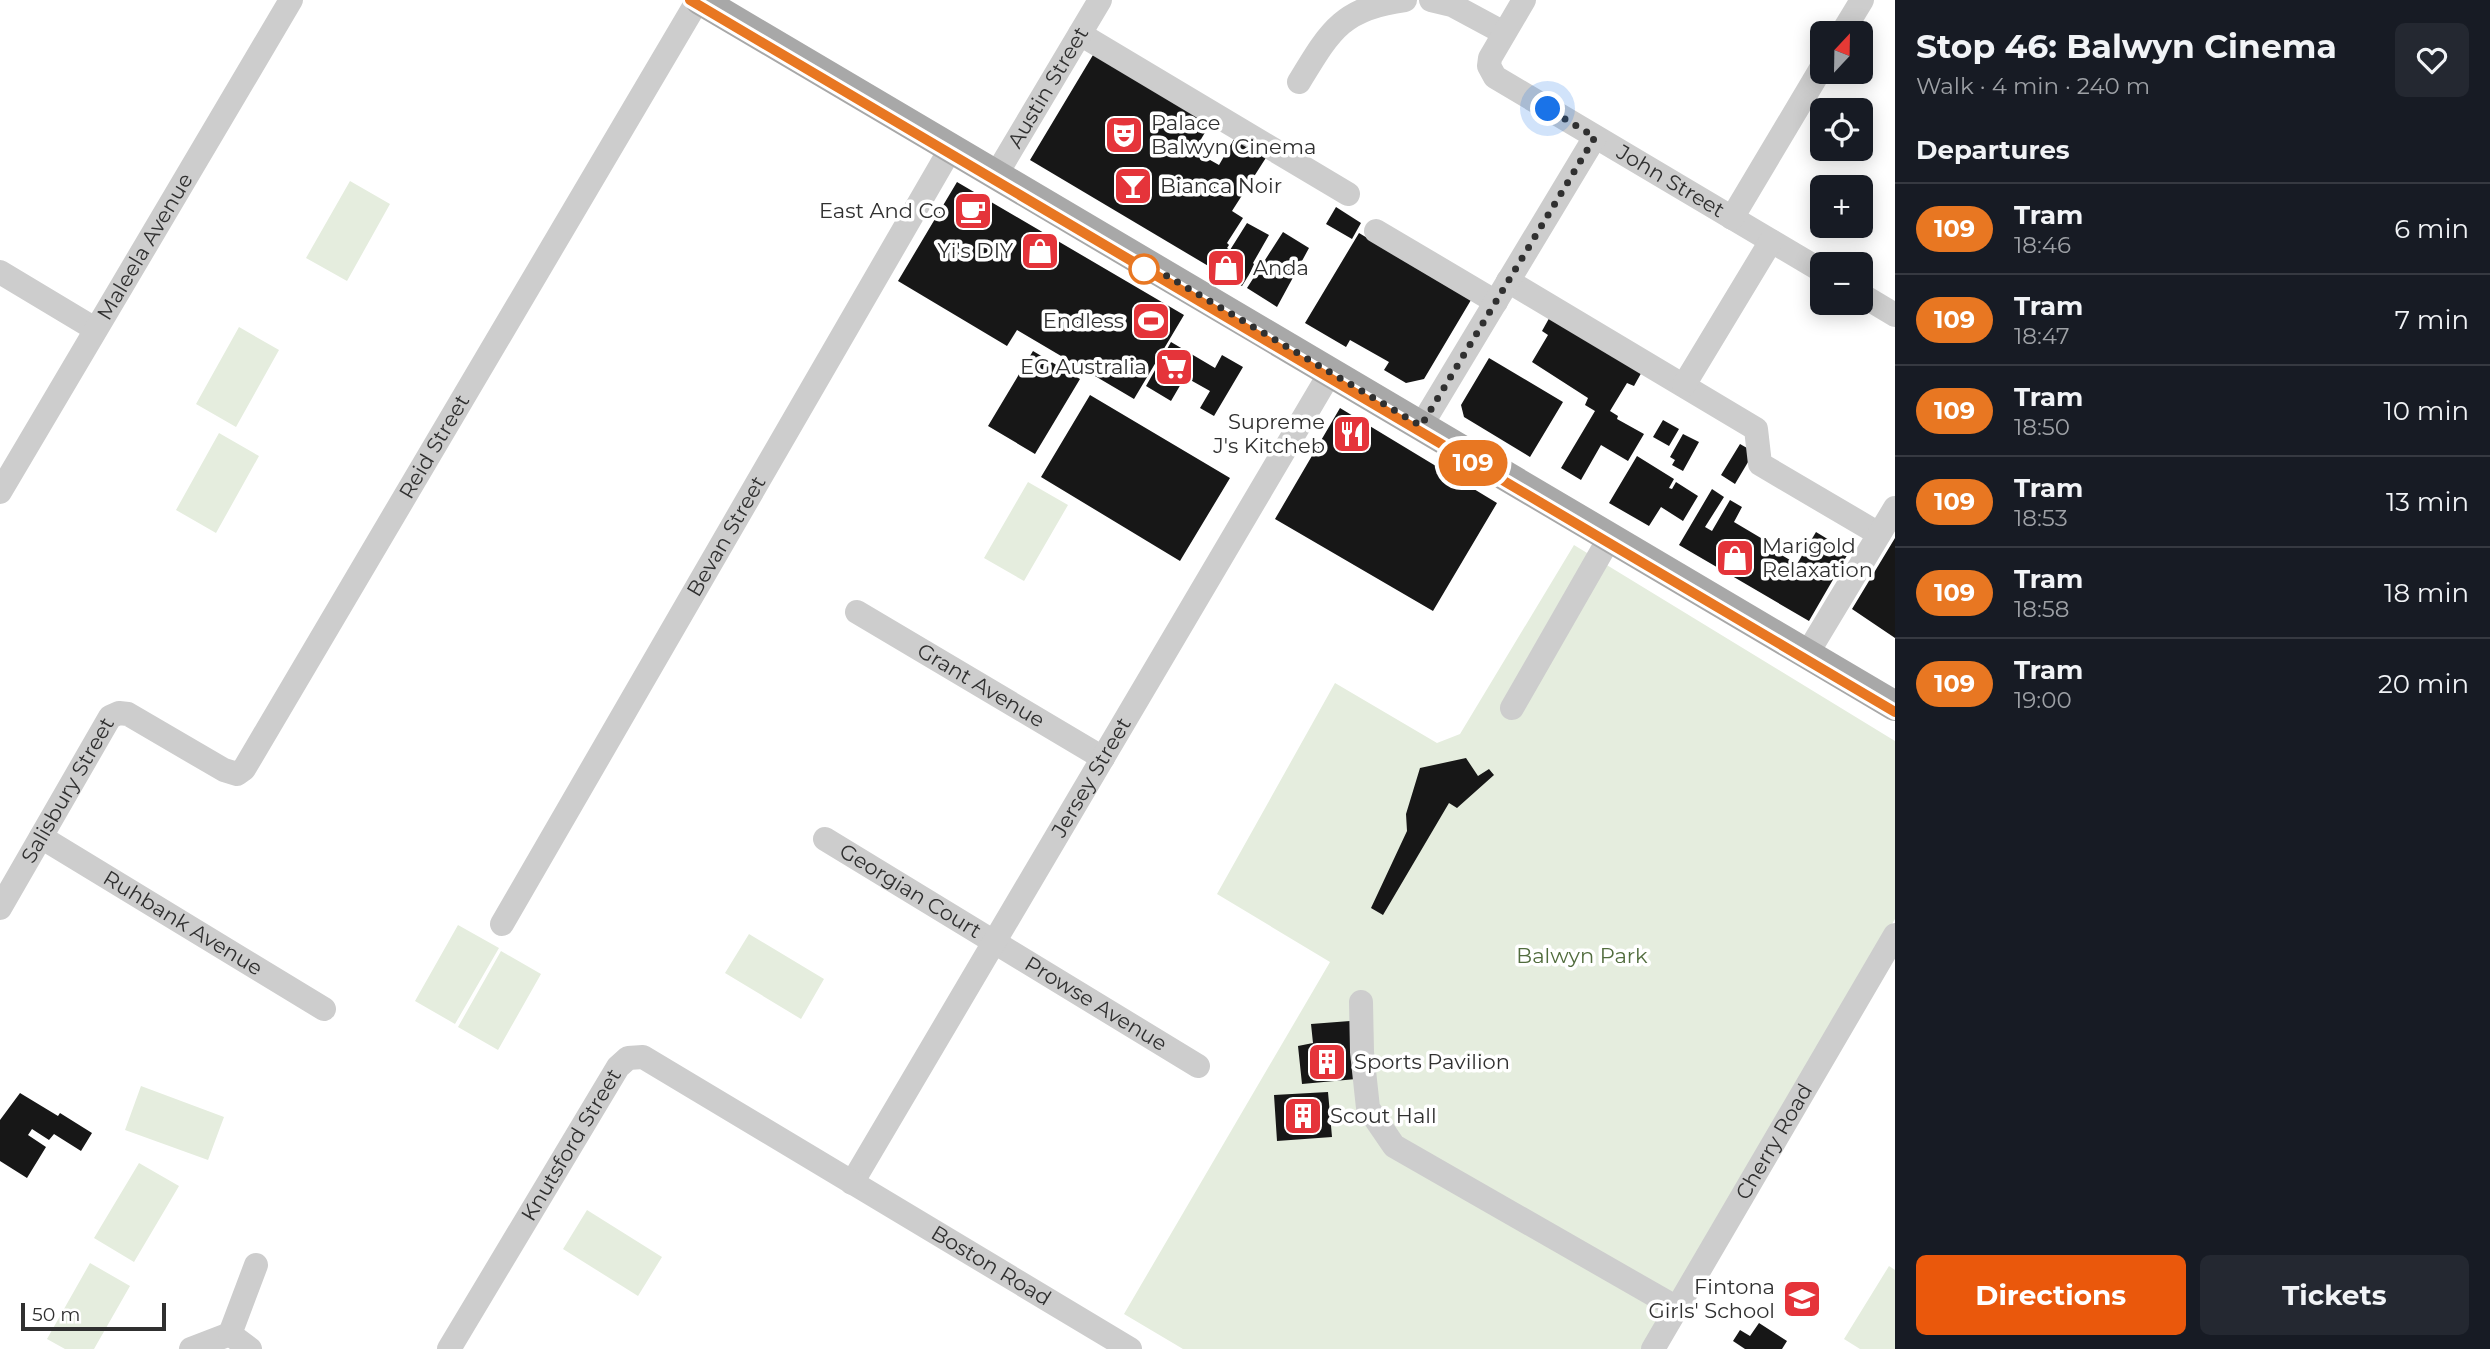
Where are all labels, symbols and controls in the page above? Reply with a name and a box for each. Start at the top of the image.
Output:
north arrow [1810,21,1872,84]
map controls [1810,21,1873,315]
street label: Austin Street [1002,22,1093,152]
button: heart [2395,23,2469,97]
text: Stop 46: Balwyn Cinema [1916,26,2337,66]
text: Walk · 4 min · 240 m [1916,72,2150,100]
your location [1530,91,1565,126]
button: locate [1810,98,1873,161]
place label: Palace Balwyn Cinema [1151,110,1316,159]
theatre icon: Palace Balwyn Cinema [1103,114,1145,156]
text: Departures [1916,134,2070,166]
street label: John Street [1612,139,1729,222]
bar icon: Bianca Noir [1112,165,1154,207]
street label: Maleela Avenue [92,168,198,324]
place label: Bianca Noir [1160,173,1282,198]
button: + [1810,175,1873,238]
cafe icon: East And Co [952,190,994,232]
place label: East And Co [819,198,946,223]
text: Tram [2014,199,2083,231]
text: 6 min [2394,213,2469,245]
text: 109 [1934,214,1975,243]
shop icon: Yi's DIY [1019,230,1061,272]
text: 18:46 [2014,231,2071,259]
place label: Yi's DIY [938,238,1014,263]
shop icon: Anda [1205,247,1247,289]
button: − [1810,252,1873,315]
unlabelled marker [1129,254,1159,284]
place label: Anda [1253,255,1309,280]
text: Tram [2014,290,2083,322]
sports icon: Endless [1130,300,1172,342]
text: 7 min [2395,304,2469,336]
text: 109 [1934,305,1975,334]
place label: Endless [1043,308,1124,333]
text: 18:47 [2014,322,2069,350]
supermarket icon: EG Australia [1153,346,1195,388]
place label: EG Australia [1020,354,1147,379]
text: Tram [2014,381,2083,413]
street label: Reid Street [393,390,474,503]
text: 10 min [2383,395,2469,427]
text: 109 [1934,396,1975,425]
place label: Supreme J's Kitcheb [1212,409,1325,458]
restaurant icon: Supreme J's Kitcheb [1331,413,1373,455]
text: 18:50 [2014,413,2070,441]
line badge: 109 [1433,440,1513,486]
text: 109 [1453,448,1494,477]
street label: Bevan Street [681,471,771,601]
text: Tram [2014,472,2083,504]
text: 13 min [2386,486,2469,518]
text: 109 [1934,487,1975,516]
text: 18:53 [2014,504,2068,532]
place label: Marigold Relaxation [1762,533,1873,582]
shop icon: Marigold Relaxation [1714,537,1756,579]
text: Tram [2014,563,2083,595]
text: 18 min [2384,577,2469,609]
text: 109 [1934,578,1975,607]
text: 18:58 [2014,595,2070,623]
street label: Grant Avenue [913,638,1049,732]
text: Tram [2014,654,2083,686]
text: 20 min [2378,668,2469,700]
text: 109 [1934,669,1975,698]
text: 19:00 [2014,686,2072,714]
street label: Salisbury Street [16,713,119,867]
street label: Jersey Street [1045,713,1136,842]
street label: Georgian Court [835,838,986,943]
street label: Ruhbank Avenue [99,865,267,981]
park label: Balwyn Park [1516,943,1648,968]
street label: Prowse Avenue [1020,951,1172,1056]
building icon: Sports Pavilion [1306,1041,1348,1083]
place label: Sports Pavilion [1354,1049,1510,1074]
street label: Knutsford Street [516,1064,626,1225]
street label: Cherry Road [1730,1079,1817,1204]
building icon: Scout Hall [1282,1095,1324,1137]
place label: Scout Hall [1330,1103,1437,1128]
street label: Boston Road [927,1220,1056,1311]
button: Directions [1916,1255,2186,1335]
button: Tickets [2200,1255,2469,1335]
place label: Fintona Girls' School [1648,1274,1775,1323]
school or university icon: Fintona Girls' School [1781,1278,1823,1320]
scale bar [21,1300,166,1332]
text: 50 m [32,1303,80,1326]

